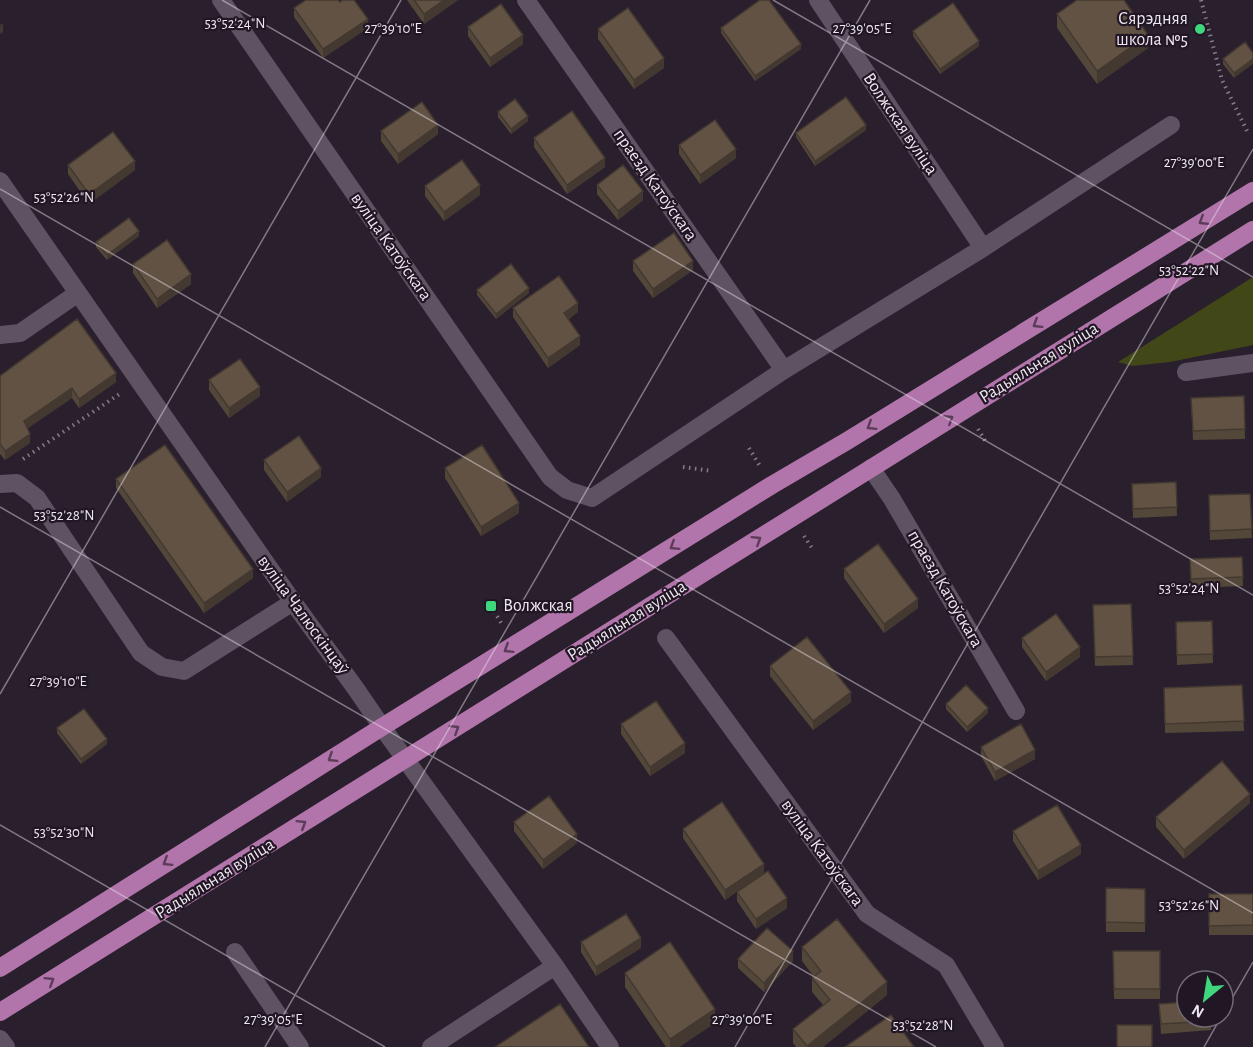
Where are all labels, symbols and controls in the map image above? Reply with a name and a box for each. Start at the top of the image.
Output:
place label: Сярэдняя школа №5 [1116,10,1188,49]
text: 53°52'24"N [205,16,265,31]
text: 27°39'10"E [364,21,422,36]
text: 27°39'05"E [833,21,891,36]
marker: Сярэдняя школа №5 [1193,22,1207,36]
street label: Волжская вуліца [859,70,941,178]
street label: праезд Катоўскага [610,126,700,244]
text: 27°39'00"E [1164,155,1224,170]
text: 53°52'26"N [34,190,94,205]
street label: вуліца Катоўскага [347,190,435,304]
one-way arrow [1199,214,1209,226]
text: 53°52'22"N [1159,263,1219,278]
one-way arrow [1033,316,1043,328]
street label: Радыяльная вуліца [976,319,1102,407]
one-way arrow [943,415,953,427]
one-way arrow [867,418,877,430]
text: 53°52'28"N [34,508,94,523]
street label: праезд Катоўскага [904,527,986,651]
one-way arrow [750,537,761,548]
one-way arrow [670,538,680,550]
street label: вуліца Чалюскінцаў [254,552,352,678]
street label: Радыяльная вуліца [564,577,690,665]
text: 53°52'24"N [1159,581,1219,596]
place label: Волжская [503,597,573,615]
marker: Волжская [484,599,498,613]
one-way arrow [504,641,514,653]
text: 27°39'10"E [29,674,87,689]
one-way arrow [449,724,459,736]
one-way arrow [328,751,338,763]
street label: вуліца Катоўскага [777,796,867,910]
one-way arrow [296,820,307,831]
text: 53°52'30"N [34,825,94,840]
street label: Радыяльная вуліца [152,835,278,923]
one-way arrow [163,855,173,867]
text: 53°52'26"N [1159,898,1219,913]
north arrow [1175,969,1235,1029]
one-way arrow [44,977,54,989]
text: N [1189,1001,1207,1021]
text: 27°39'05"E [244,1012,302,1027]
text: 27°39'00"E [712,1012,772,1027]
text: 53°52'28"N [893,1018,953,1033]

